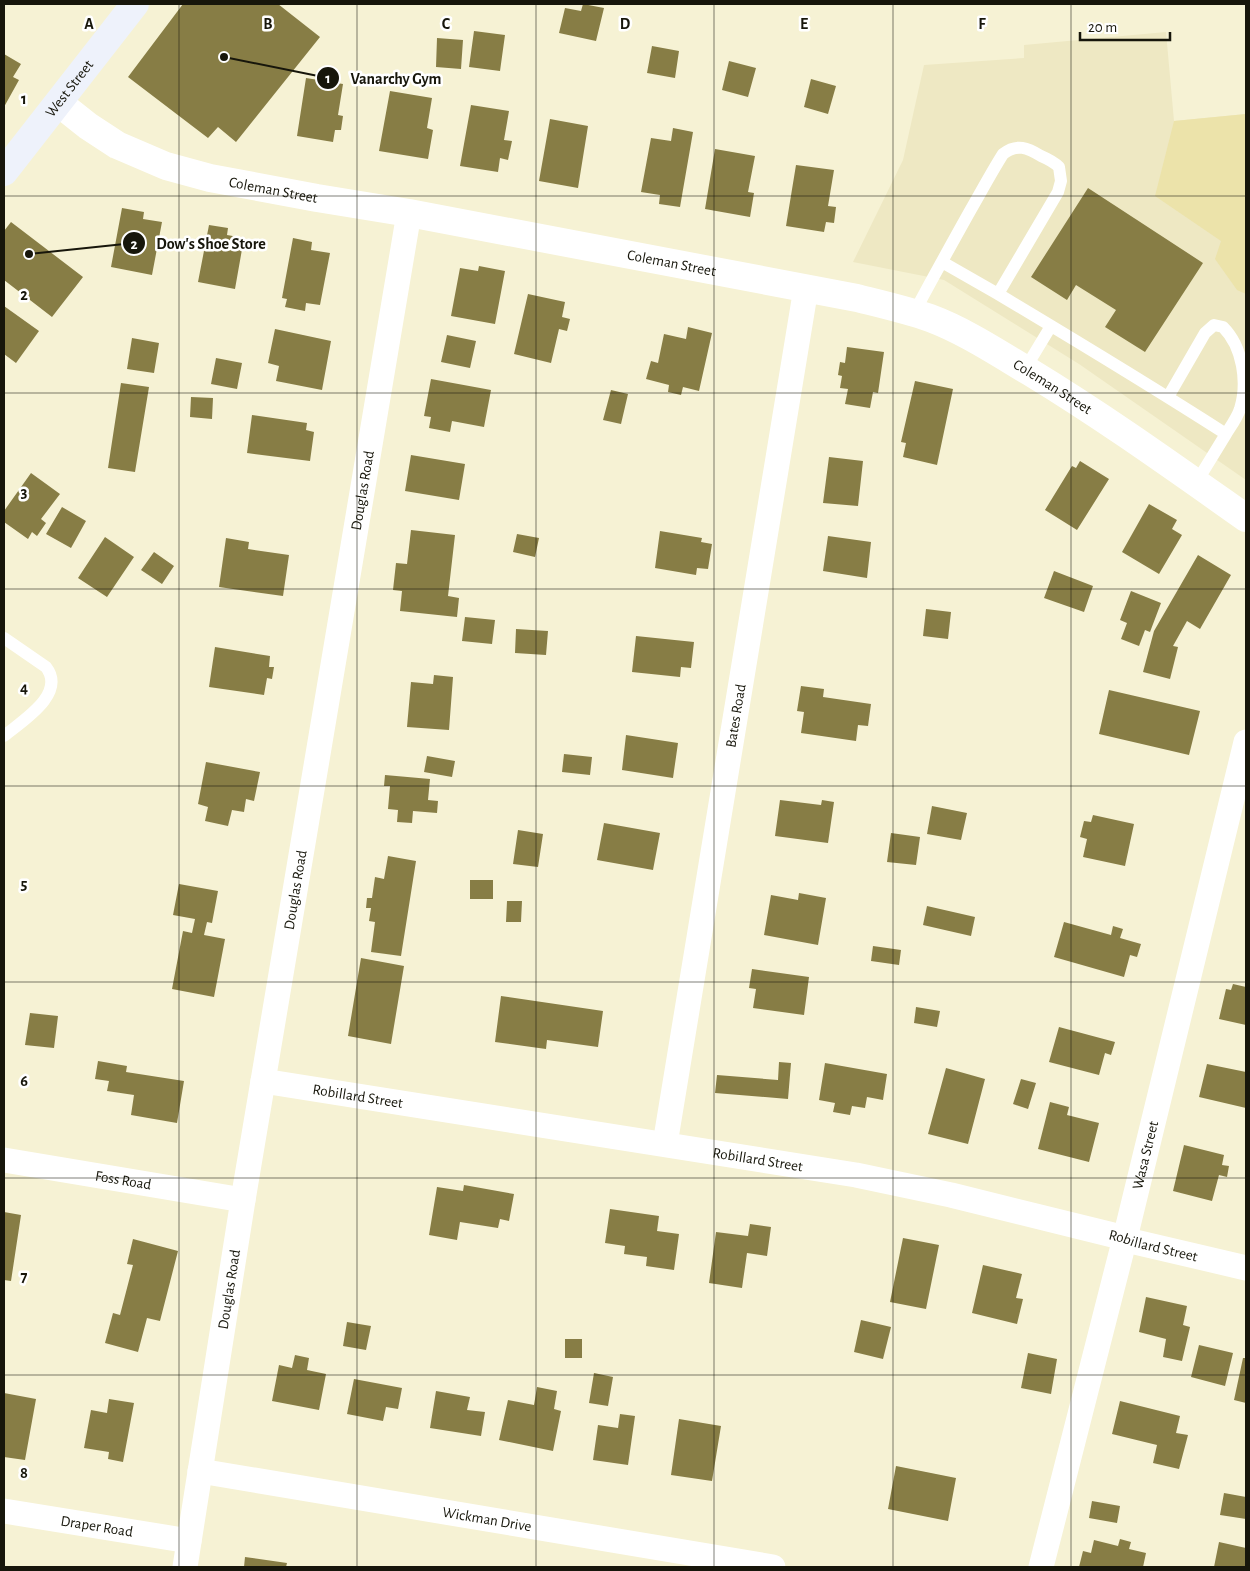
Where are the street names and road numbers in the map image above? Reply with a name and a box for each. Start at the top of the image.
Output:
street label: West Street [43,57,96,120]
street label: Coleman Street [228,175,319,206]
street label: Coleman Street [626,248,717,279]
street label: Coleman Street [1010,357,1095,417]
street label: Douglas Road [349,449,377,532]
street label: Bates Road [723,683,749,749]
street label: Douglas Road [282,849,310,931]
street label: Robillard Street [312,1082,404,1111]
street label: Wasa Street [1130,1119,1161,1191]
street label: Robillard Street [712,1145,804,1175]
street label: Foss Road [94,1168,153,1193]
street label: Robillard Street [1107,1227,1199,1264]
street label: Douglas Road [216,1248,243,1331]
street label: Wickman Drive [441,1505,533,1534]
street label: Draper Road [59,1513,134,1540]

